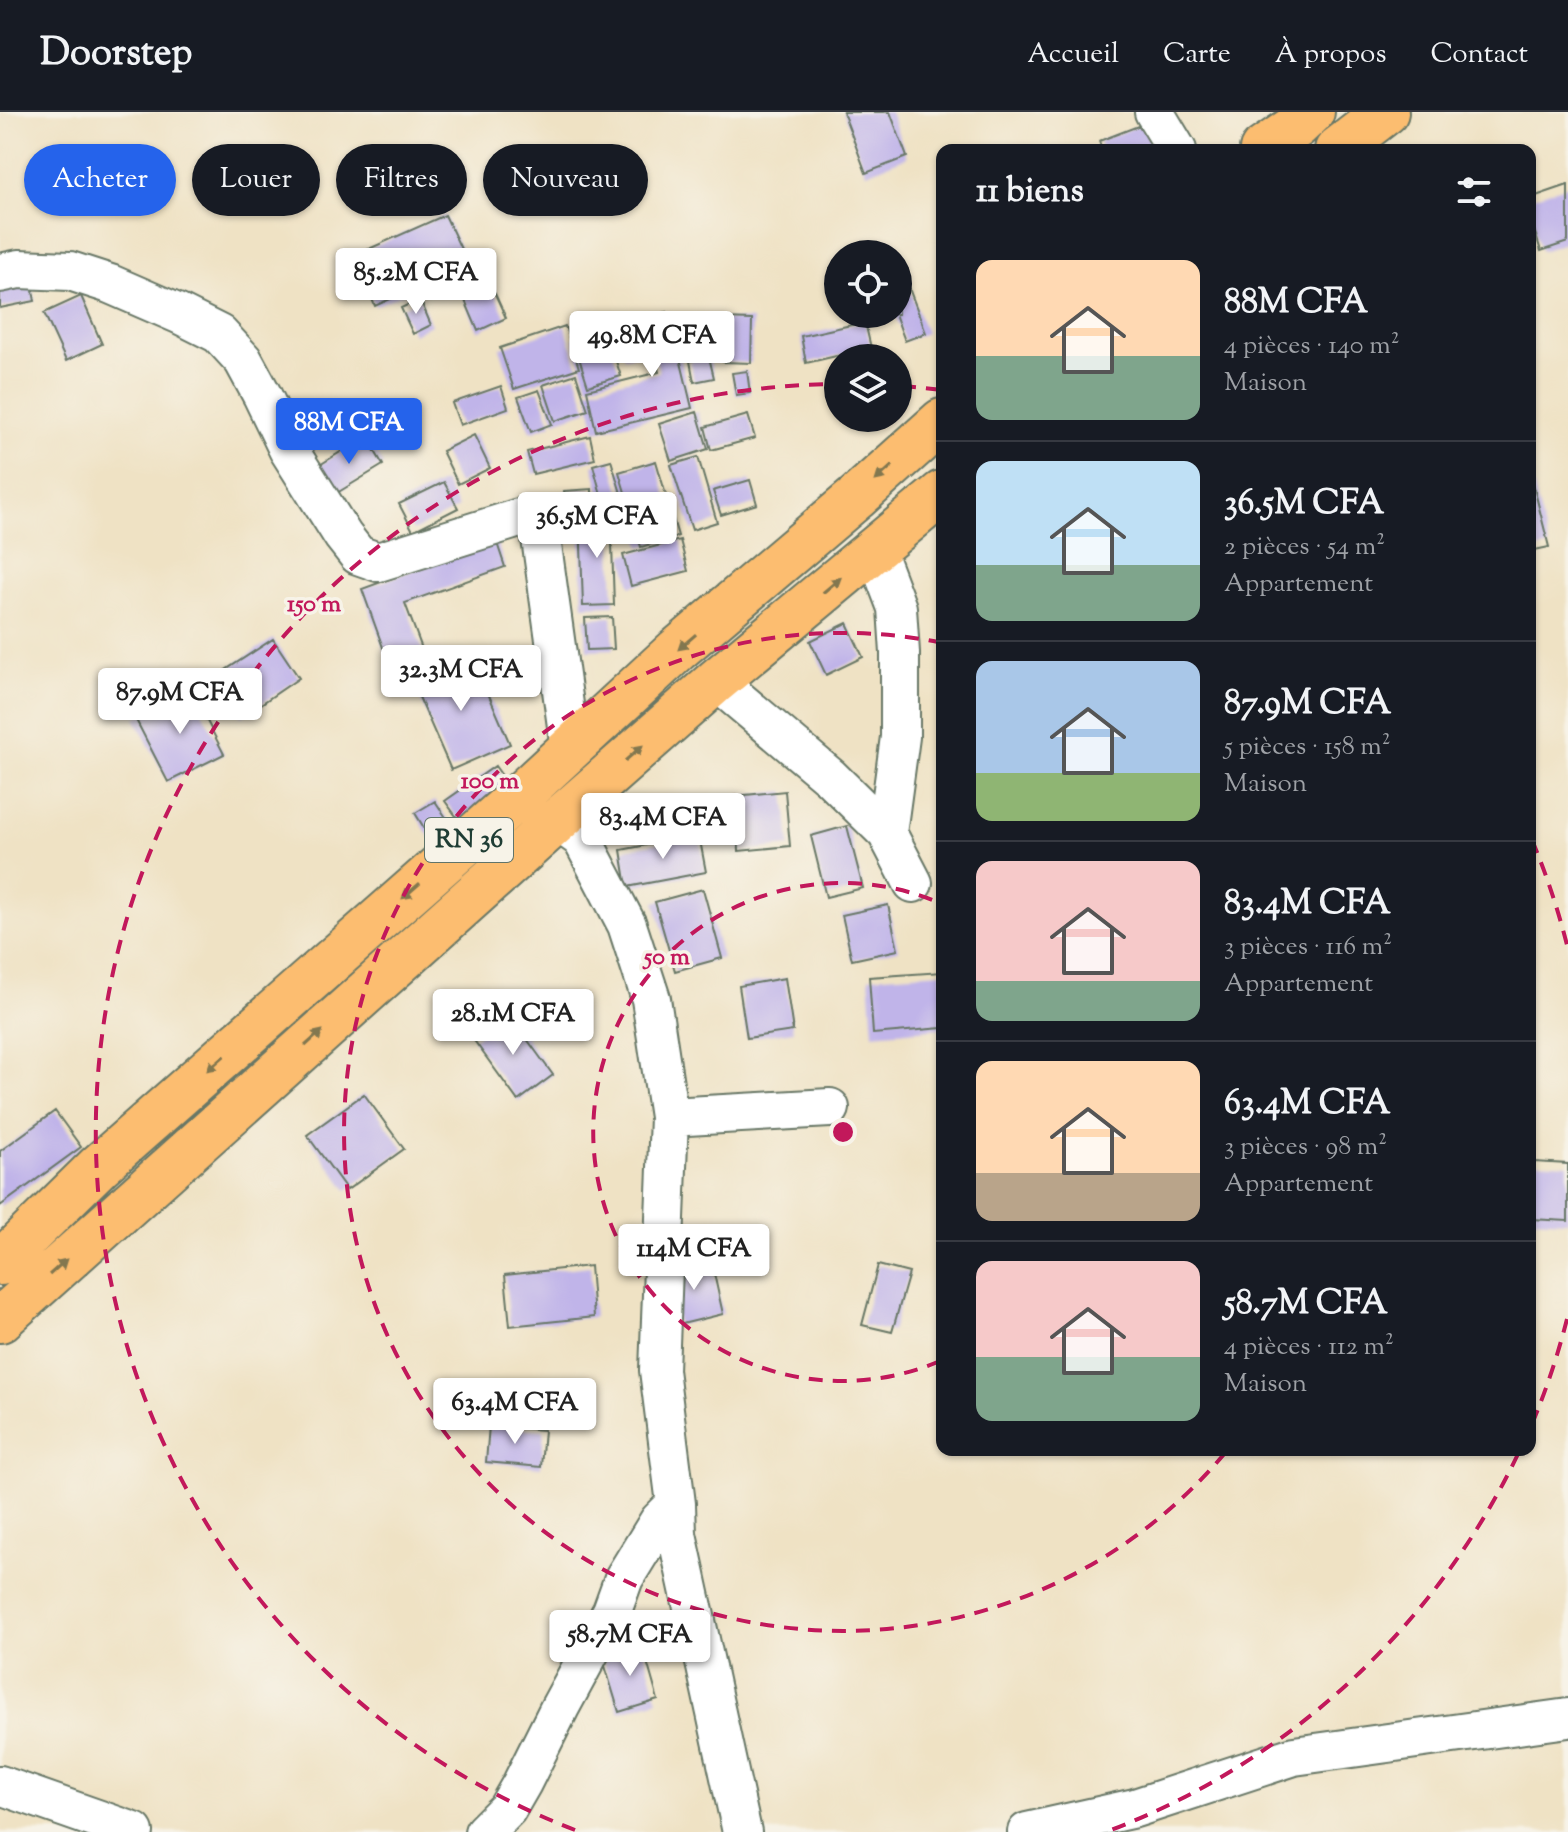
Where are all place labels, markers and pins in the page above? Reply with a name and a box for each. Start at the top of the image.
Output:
pin: 85.2M CFA [324,248,508,316]
pin: 49.8M CFA [560,311,744,379]
pin: 88M CFA [275,398,423,466]
pin: 36.5M CFA [505,492,689,560]
pin: 32.3M CFA [369,645,553,713]
pin: 87.9M CFA [88,668,272,736]
pin: 83.4M CFA [571,793,755,861]
pin: 28.1M CFA [421,989,605,1057]
centre of rings [829,1118,857,1146]
pin: 114M CFA [611,1224,777,1292]
pin: 63.4M CFA [423,1378,607,1446]
pin: 58.7M CFA [538,1610,722,1678]

